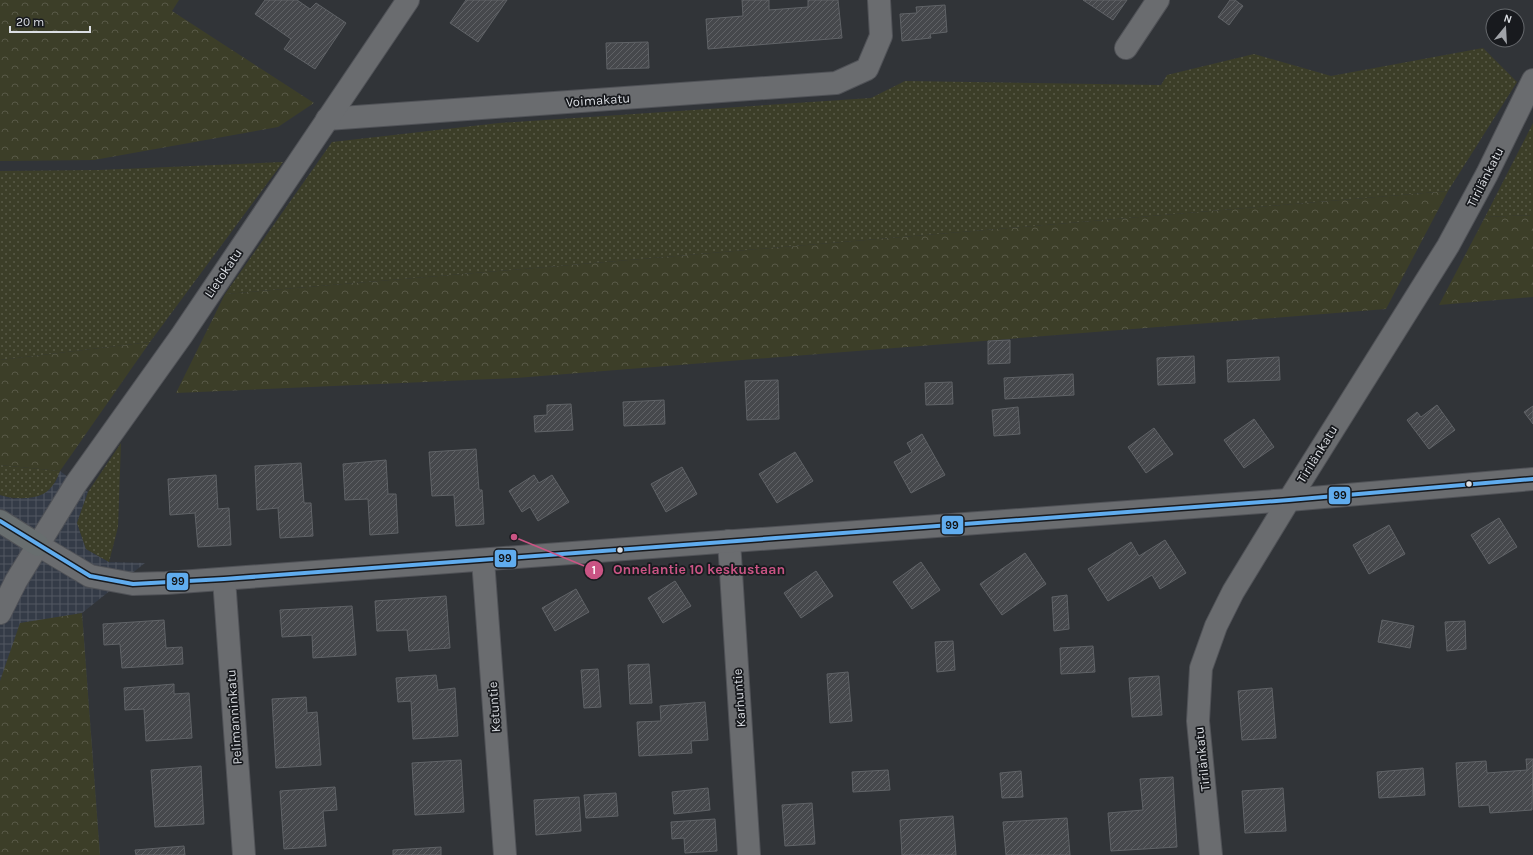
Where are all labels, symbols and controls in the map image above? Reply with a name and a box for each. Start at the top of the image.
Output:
scale bar [10,8,90,34]
north arrow [1485,8,1525,48]
text: N [1502,12,1514,26]
text: 20 m [16,15,44,29]
street label: Voimakatu [565,90,631,110]
street label: Tirilänkatu [1464,145,1506,209]
street label: Lietokatu [201,246,245,300]
street label: Tirilänkatu [1293,423,1341,485]
unlabelled marker [1464,479,1474,489]
line badge: 99 [1328,486,1351,505]
text: 99 [1333,489,1347,502]
line badge: 99 [941,515,964,535]
text: 99 [945,519,959,532]
unlabelled marker [615,545,625,555]
line badge: 99 [494,549,517,568]
text: 99 [498,552,512,565]
callout: Onnelantie 10 keskustaan [584,557,793,583]
text: Onnelantie 10 keskustaan [613,561,785,578]
text: 1 [592,563,596,577]
line badge: 99 [166,572,189,591]
text: 99 [171,575,185,588]
street label: Karhuntie [729,668,749,728]
street label: Pelimanninkatu [223,669,245,765]
street label: Ketuntie [485,681,503,733]
street label: Tirilänkatu [1191,726,1213,792]

